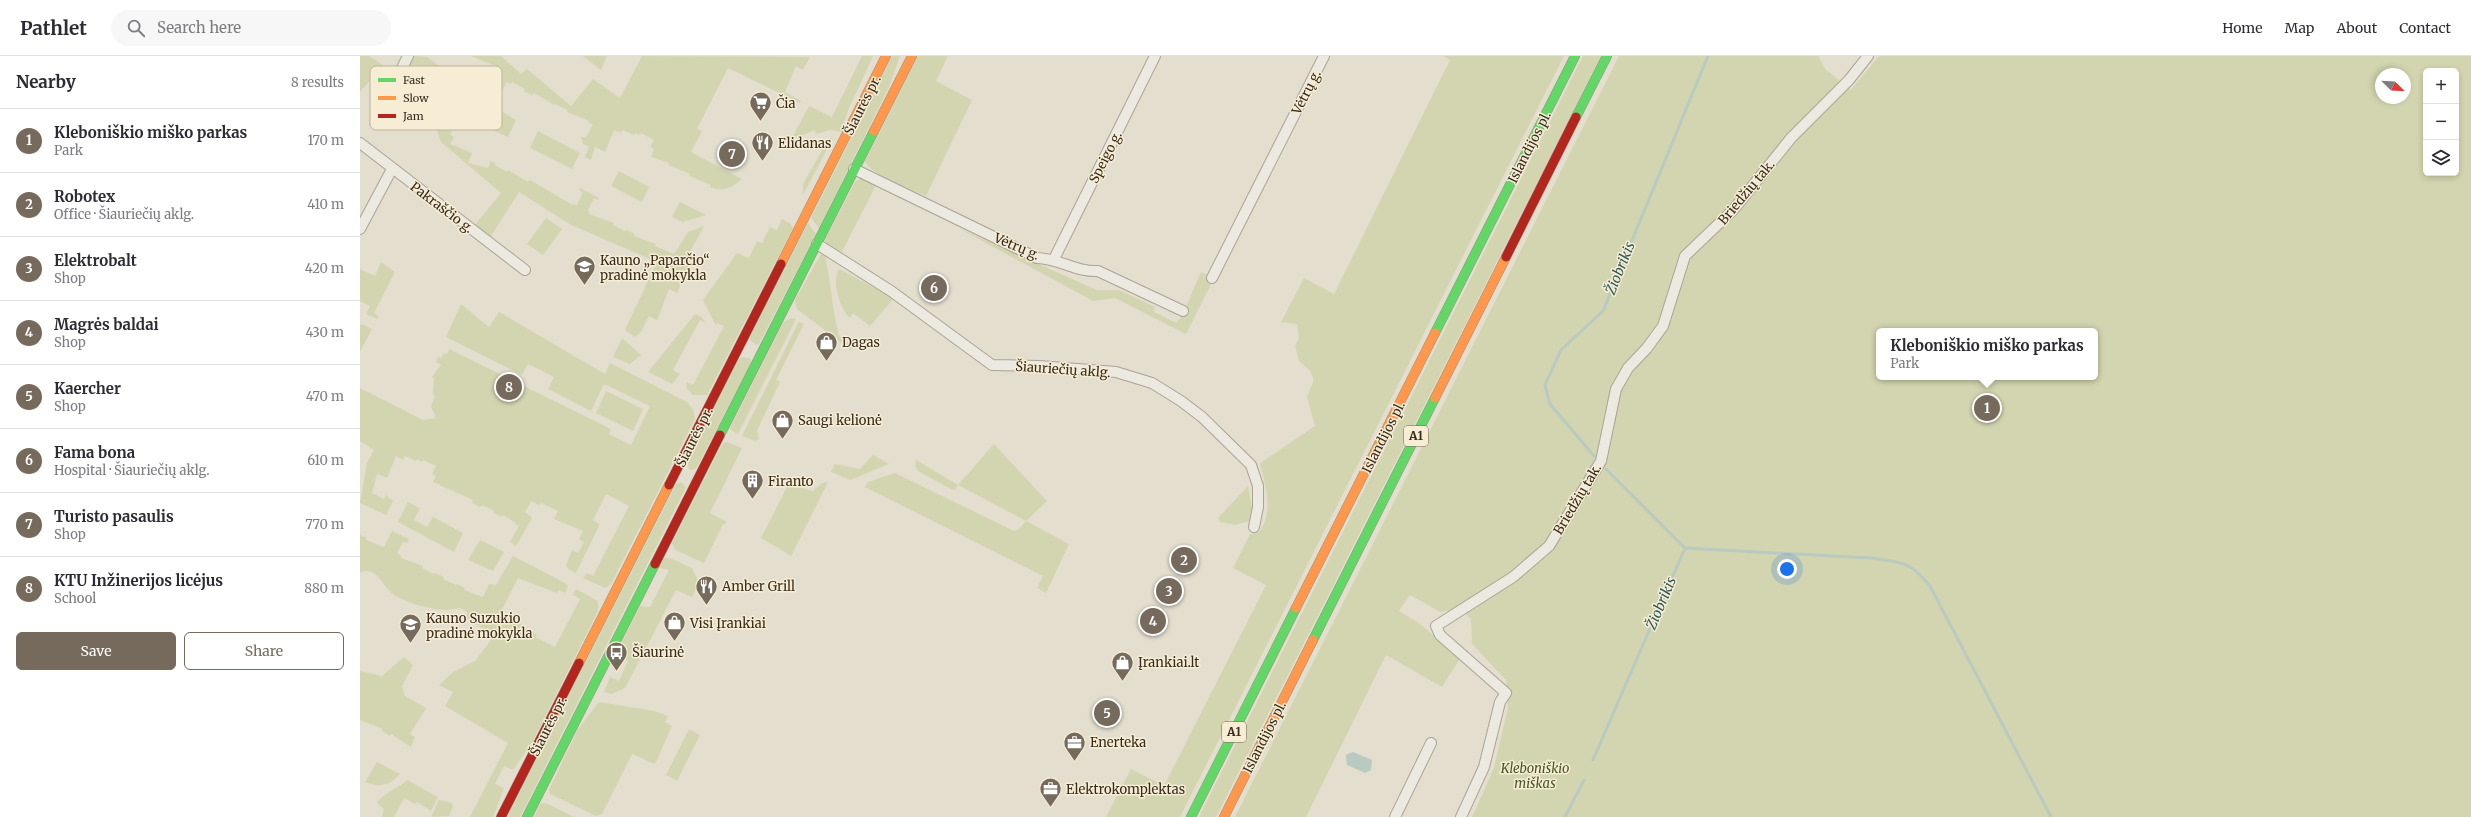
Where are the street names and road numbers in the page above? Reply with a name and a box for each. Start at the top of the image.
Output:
street label: Vėtrų g. [1288,67,1325,118]
street label: Šiaurės pr. [839,72,885,138]
street label: Islandijos pl. [1504,108,1555,186]
street label: Speigo g. [1085,128,1126,186]
street label: Briedžių tak. [1714,156,1778,228]
street label: Pakraščio g. [407,178,477,237]
street label: Vėtrų g. [991,229,1042,264]
street label: Šiauriečių aklg. [1015,357,1111,381]
street label: Islandijos pl. [1358,398,1409,476]
street label: Šiaurės pr. [671,404,717,470]
road number: A1 [1404,426,1428,446]
street label: Briedžių tak. [1550,461,1605,538]
street label: Šiaurės pr. [525,693,571,759]
street label: Islandijos pl. [1239,698,1290,776]
road number: A1 [1222,722,1246,742]

